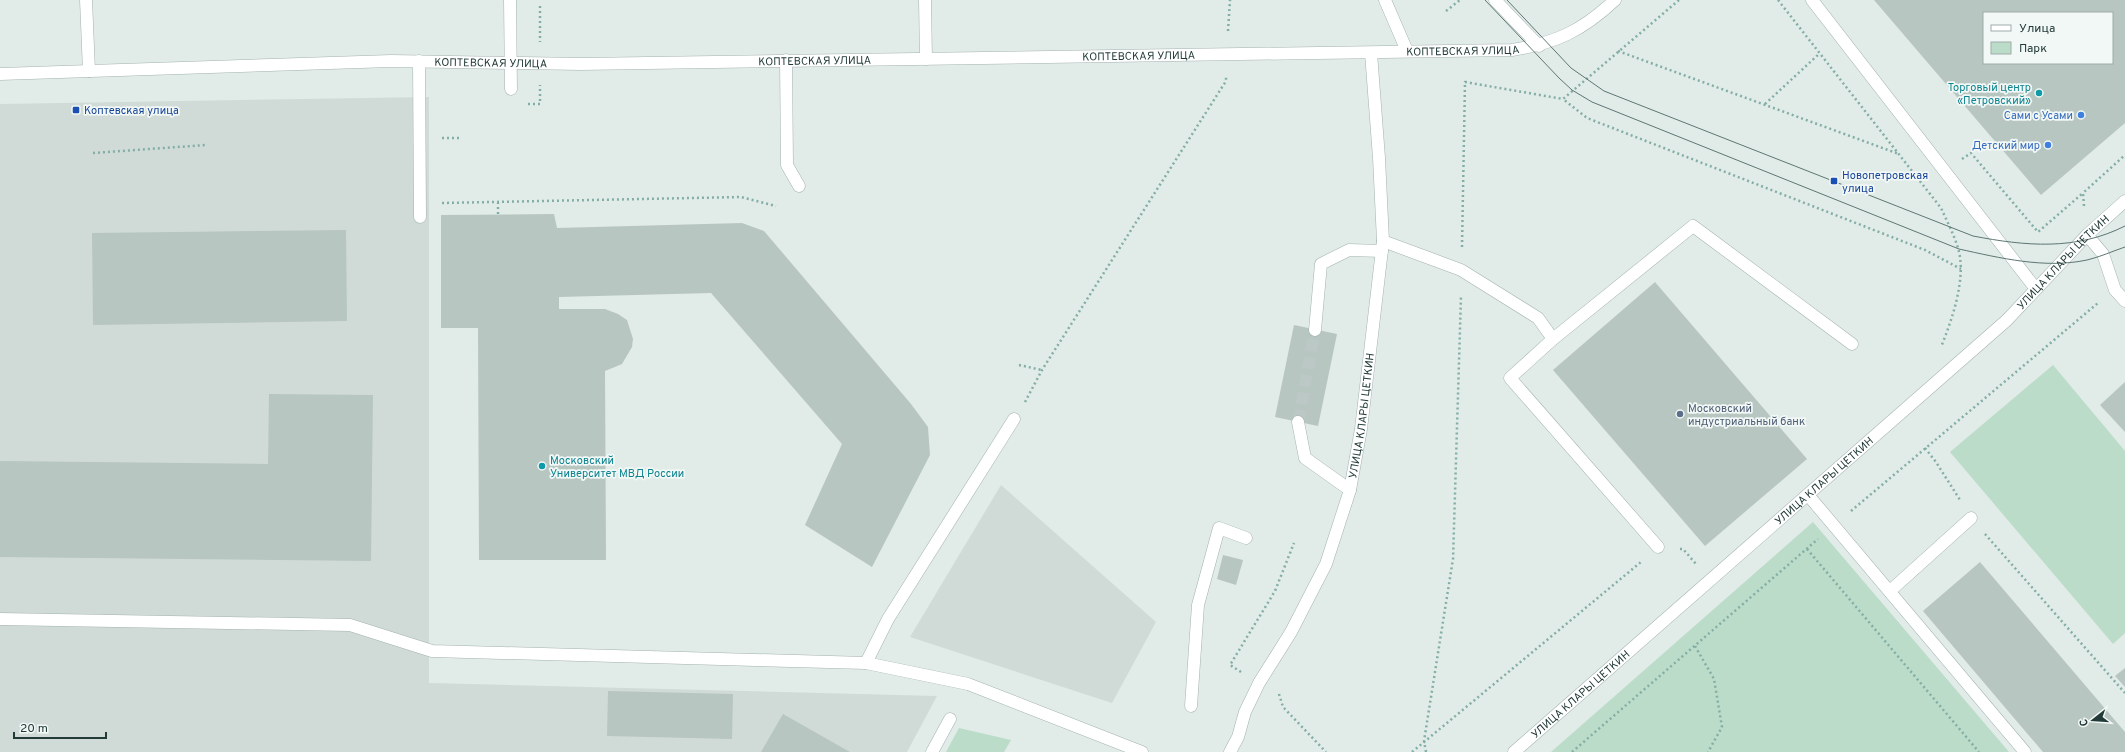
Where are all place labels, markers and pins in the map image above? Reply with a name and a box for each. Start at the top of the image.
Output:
place label: Торговый центр «Петровский» [1948,81,2031,108]
marker: Торговый центр «Петровский» [2034,88,2044,98]
place label: Коптевская улица [84,104,179,118]
marker: Коптевская улица [71,105,81,115]
place label: Сами с Усами [2004,109,2073,123]
marker: Сами с Усами [2076,110,2086,120]
place label: Детский мир [1972,139,2040,153]
marker: Детский мир [2043,140,2053,150]
place label: Новопетровская улица [1842,169,1928,196]
marker: Новопетровская улица [1829,176,1839,186]
place label: Московский индустриальный банк [1688,402,1805,429]
marker: Московский индустриальный банк [1675,409,1685,419]
place label: Московский Университет МВД России [550,454,684,481]
marker: Московский Университет МВД России [537,461,547,471]

